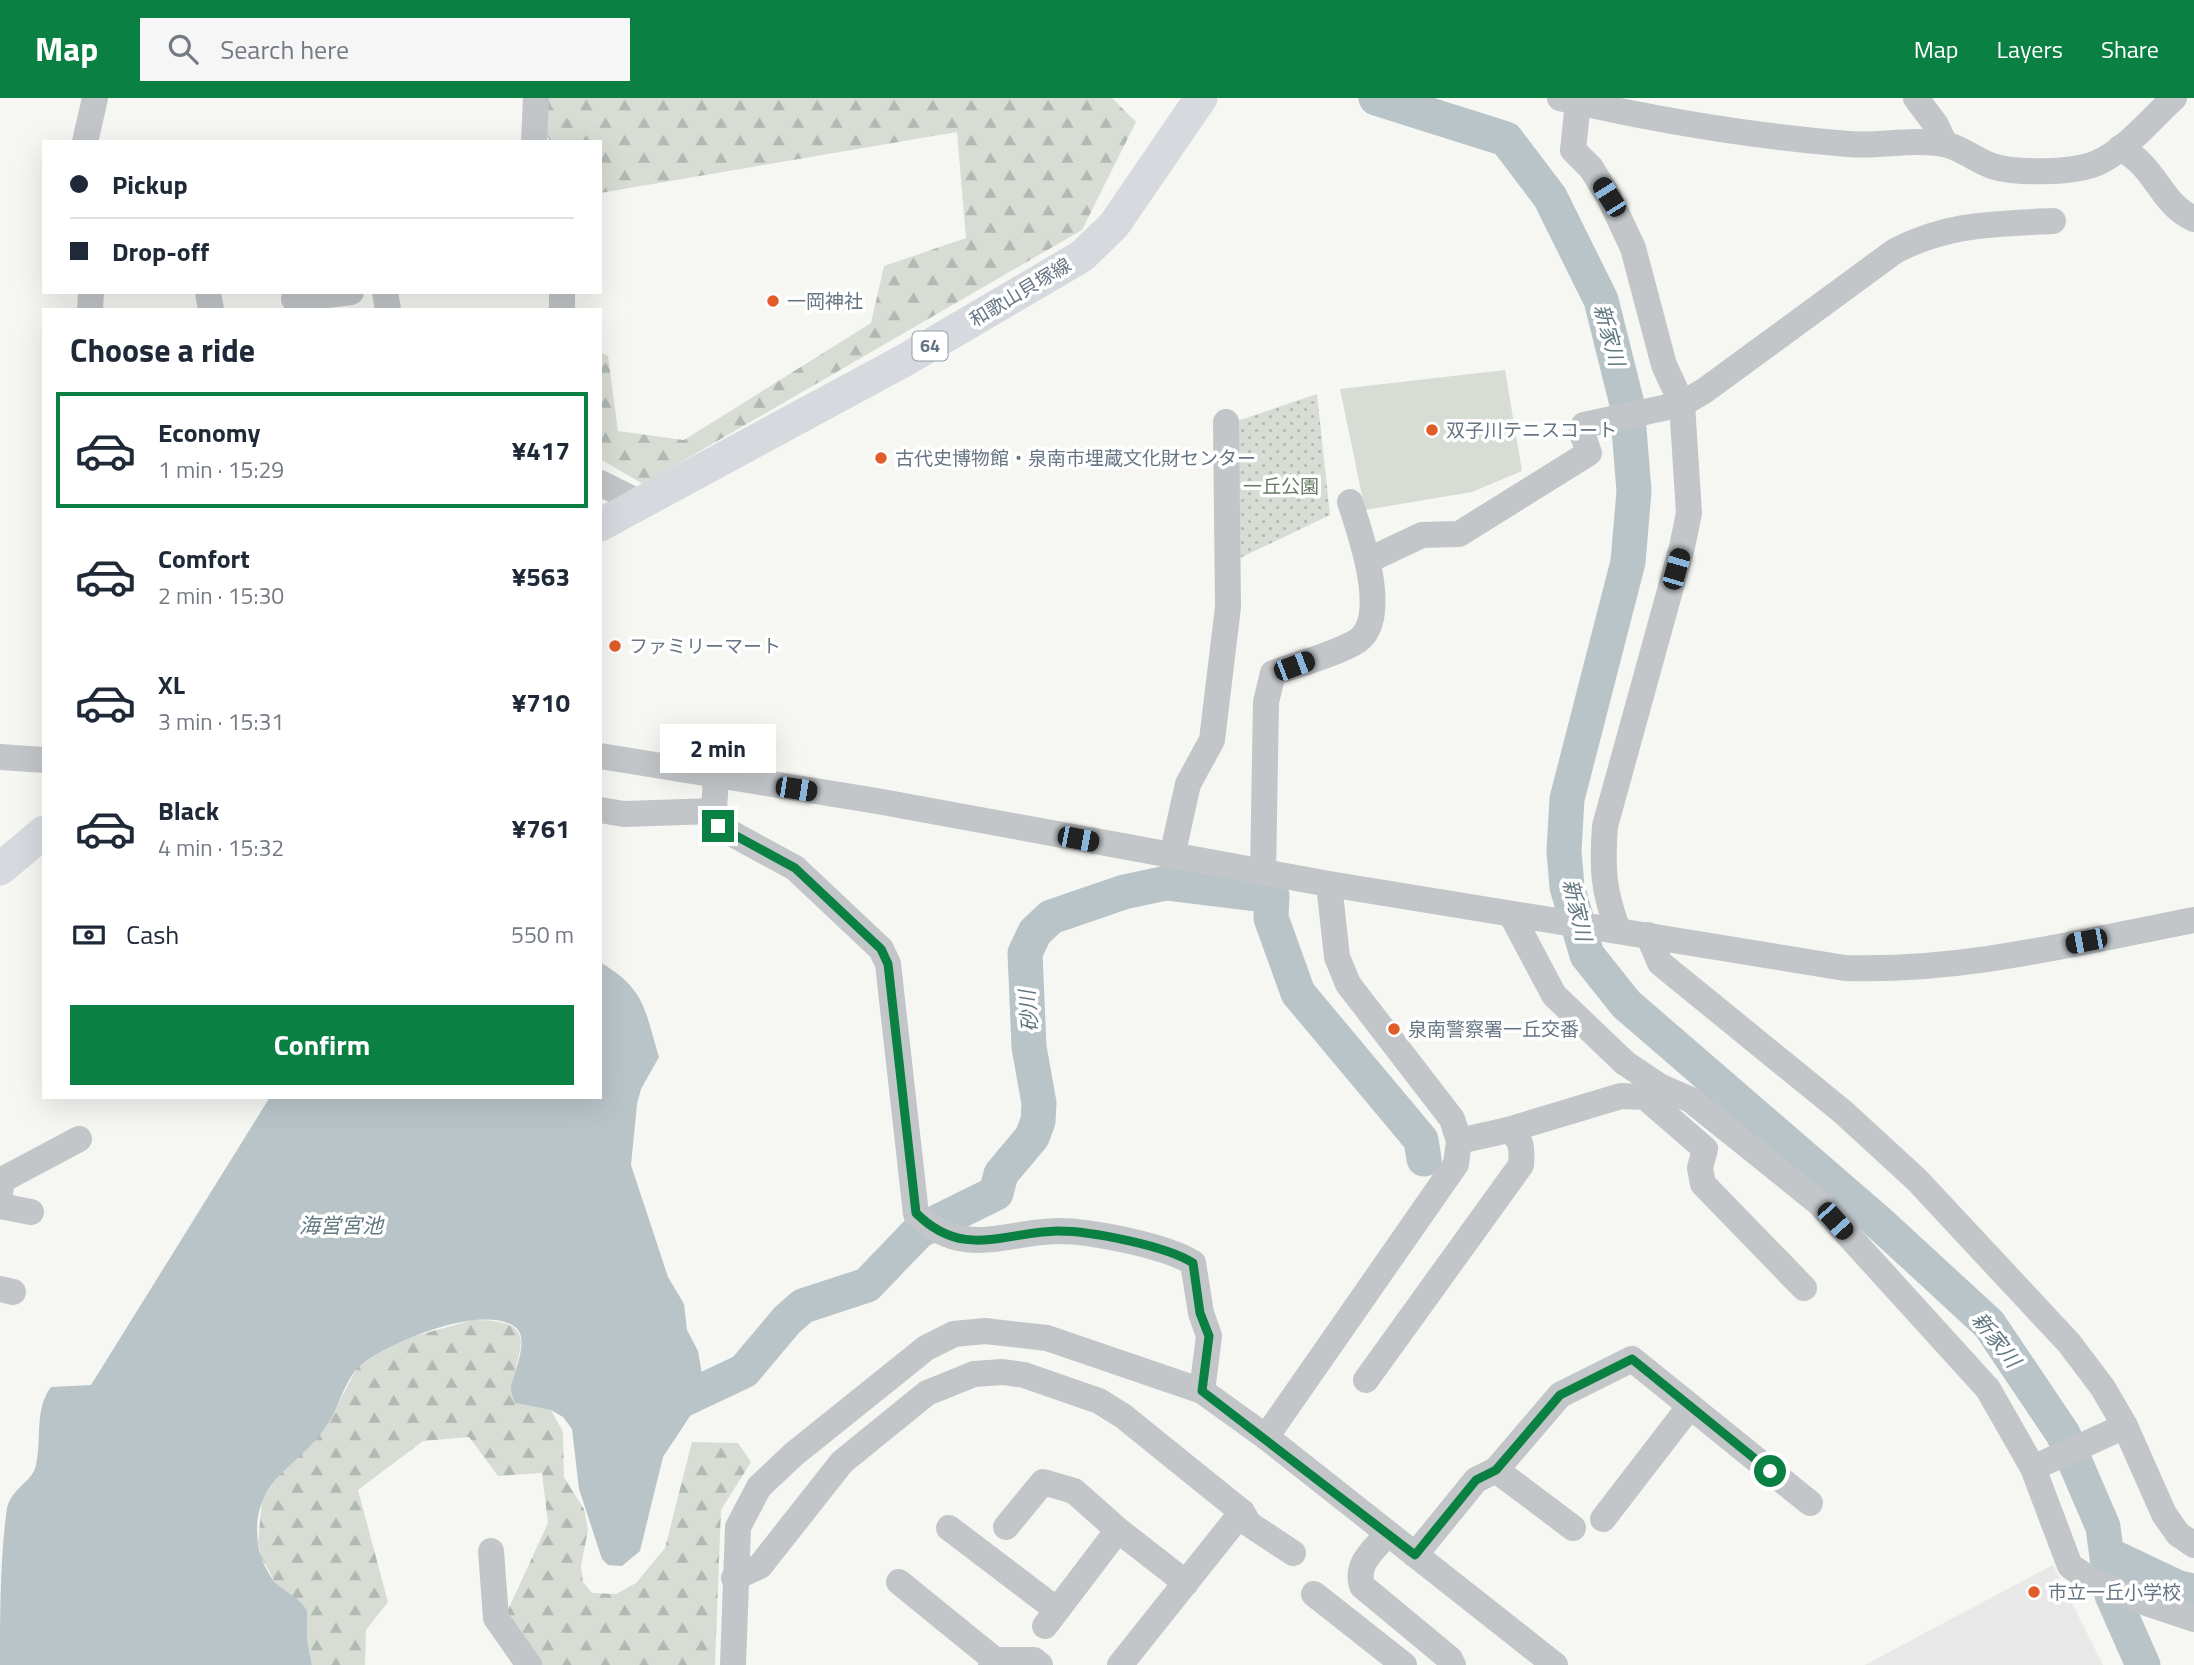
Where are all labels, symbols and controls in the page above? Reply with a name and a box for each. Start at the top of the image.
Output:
search box [140,18,630,81]
text: Map [35,24,98,74]
icon: search [164,30,202,68]
text: Search here [220,30,349,69]
text: Map [1914,31,1959,67]
text: Layers [1997,31,2063,67]
text: Share [2101,31,2159,67]
text: Pickup [112,165,188,204]
car [1589,174,1630,220]
text: Drop-off [112,232,209,271]
street label: 和歌山貝塚線 [963,250,1076,333]
place label: 一岡神社 [787,286,863,315]
marker: 一岡神社 [765,293,781,309]
water label: 新家川 [1586,300,1634,371]
text: Choose a ride [70,326,255,374]
road number: 64 [912,332,948,360]
text: Economy [158,413,260,452]
place label: 双子川テニスコート [1446,415,1617,444]
icon: car [74,419,137,482]
marker: 双子川テニスコート [1424,422,1440,438]
text: ¥417 [512,431,570,470]
place label: 古代史博物館・泉南市埋蔵文化財センター [895,443,1256,472]
marker: 古代史博物館・泉南市埋蔵文化財センター [873,450,889,466]
text: 1 min · 15:29 [158,452,284,487]
park label: 一丘公園 [1243,471,1319,500]
text: Comfort [158,539,250,578]
icon: car [74,545,137,608]
car [1661,546,1692,592]
text: ¥563 [512,557,570,596]
text: 2 min · 15:30 [158,578,284,613]
place label: ファミリーマート [629,631,781,660]
marker: ファミリーマート [607,638,623,654]
car [1271,649,1318,683]
text: XL [158,665,185,704]
icon: car [74,671,137,734]
text: ¥710 [512,683,570,722]
text: 3 min · 15:31 [158,704,284,739]
callout: 2 min [660,724,776,774]
text: 2 min [690,731,746,766]
car [774,775,819,803]
text: Black [158,791,219,830]
icon: car [74,797,137,860]
text: ¥761 [512,809,570,848]
route end [702,810,734,842]
car [1056,825,1101,853]
text: 4 min · 15:32 [158,830,284,865]
water label: 新家川 [1555,875,1601,946]
text: Cash [126,915,179,954]
icon: cash [70,916,108,954]
text: 550 m [511,917,574,952]
car [2064,927,2109,955]
water label: 砂川 [1010,987,1046,1033]
button: Confirm [70,1005,574,1085]
place label: 泉南警察署一丘交番 [1408,1014,1579,1043]
marker: 泉南警察署一丘交番 [1386,1021,1402,1037]
car [1814,1198,1857,1244]
water label: 海営宮池 [299,1209,385,1241]
water label: 新家川 [1965,1305,2030,1376]
route start [1754,1455,1786,1487]
place label: 市立一丘小学校 [2048,1577,2181,1606]
marker: 市立一丘小学校 [2026,1584,2042,1600]

